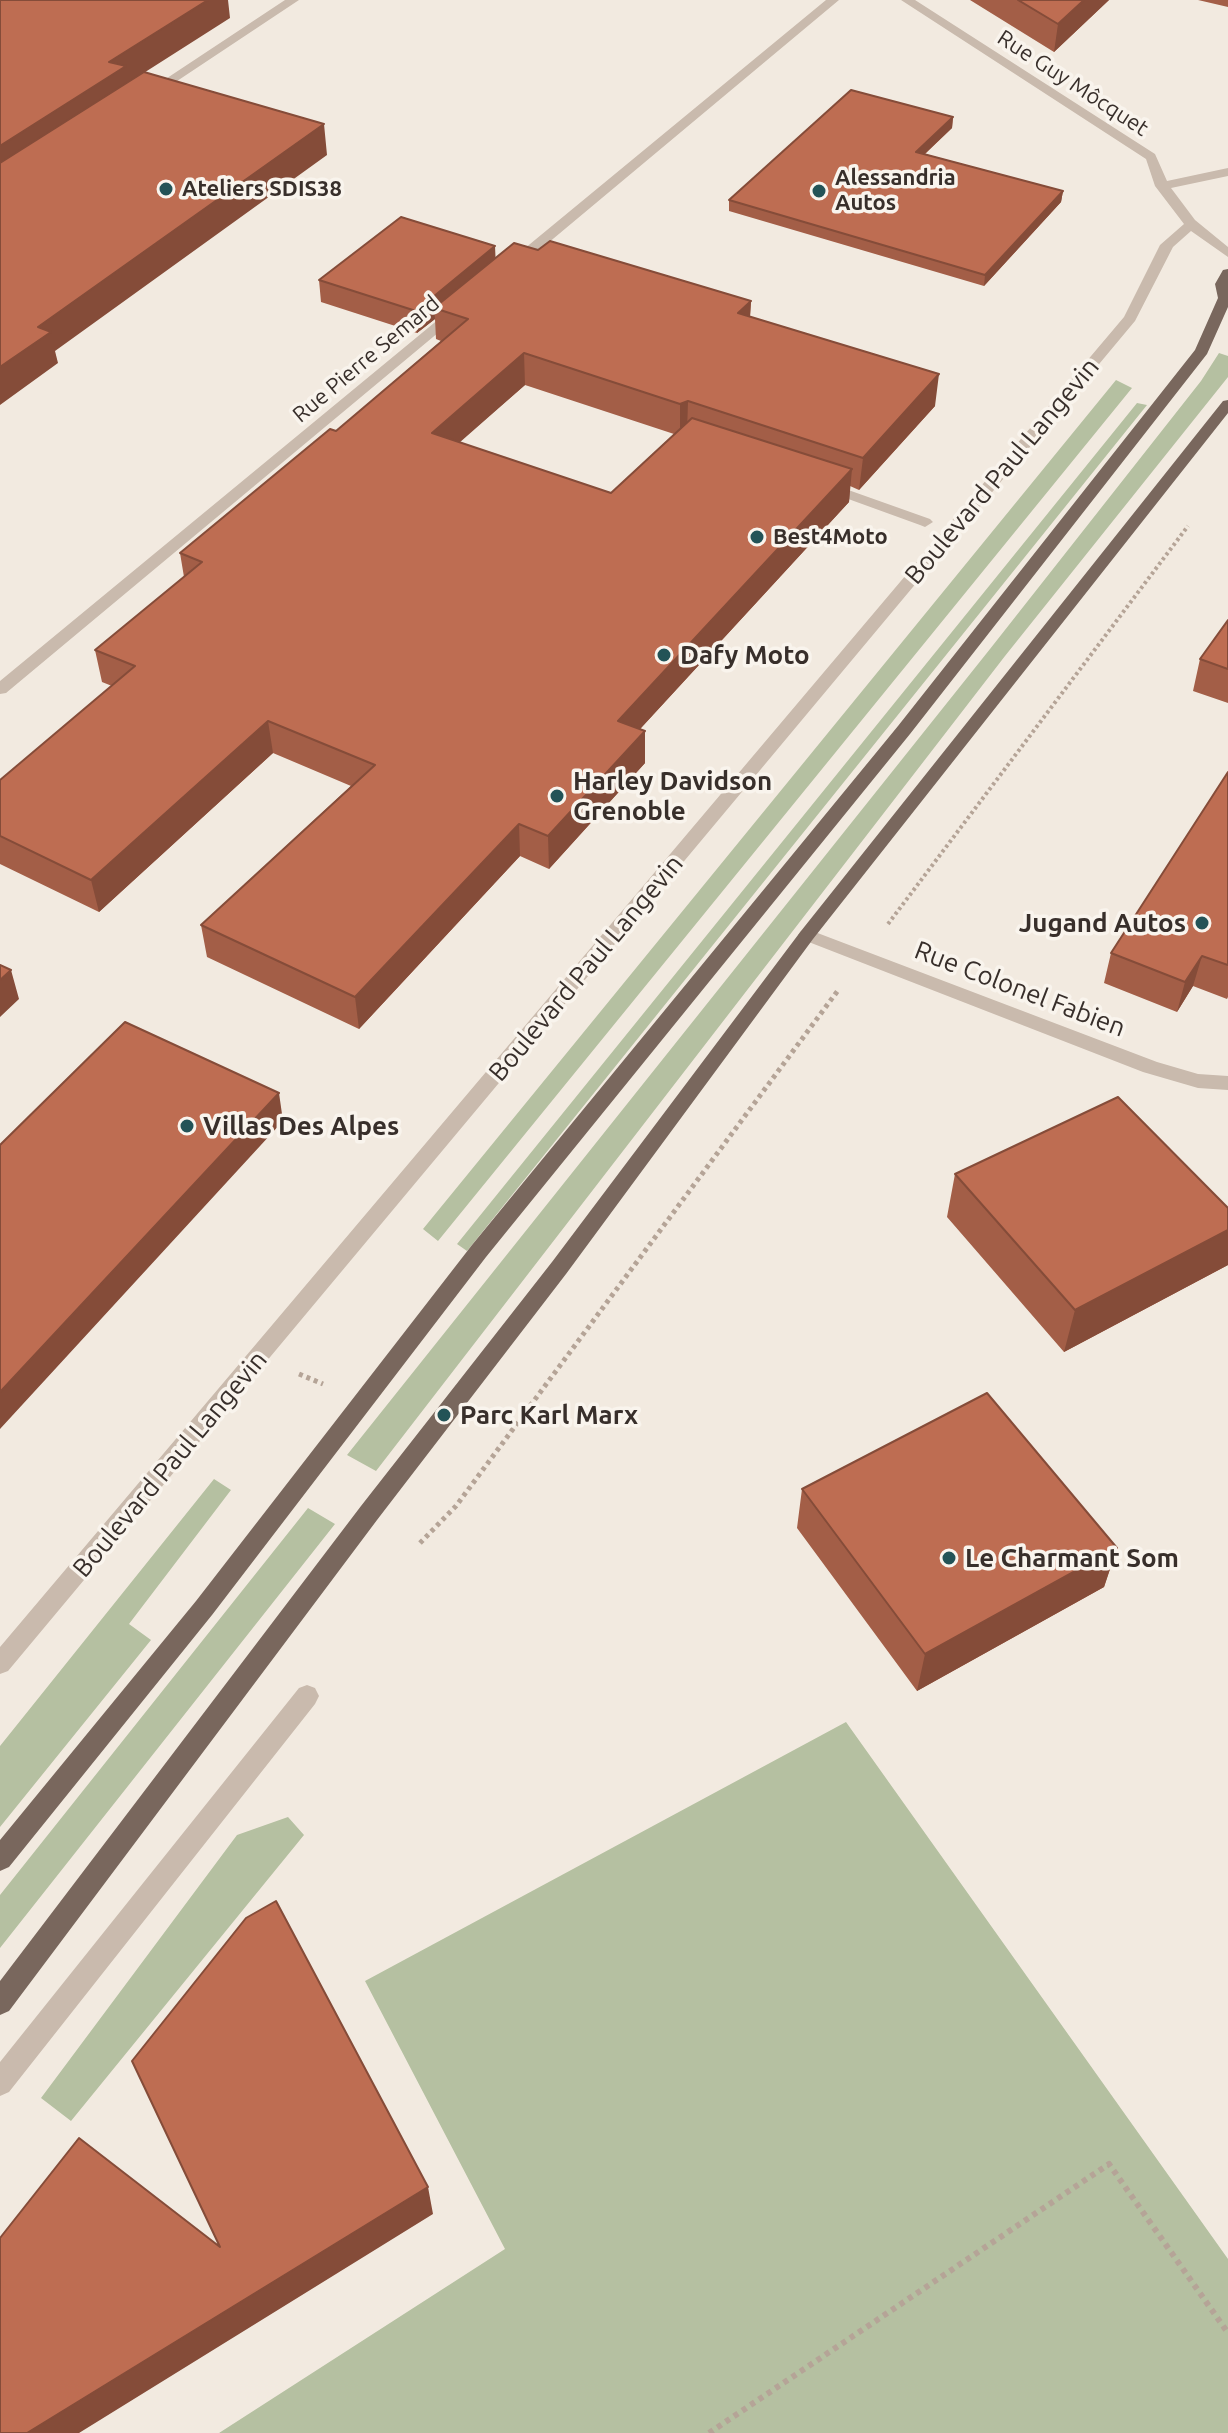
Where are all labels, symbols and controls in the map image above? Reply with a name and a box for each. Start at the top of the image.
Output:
street label: Rue Guy Môcquet [993,24,1153,142]
place label: Alessandria Autos [835,165,956,216]
place label: Ateliers SDIS38 [182,176,342,202]
marker: Ateliers SDIS38 [157,180,175,198]
marker: Alessandria Autos [810,182,828,200]
street label: Rue Pierre Semard [287,290,445,428]
street label: Boulevard Paul Langevin [898,352,1106,590]
place label: Best4Moto [773,524,888,550]
marker: Best4Moto [748,528,766,546]
place label: Dafy Moto [680,639,810,671]
marker: Dafy Moto [655,646,673,664]
place label: Harley Davidson Grenoble [573,765,772,826]
marker: Harley Davidson Grenoble [548,787,566,805]
street label: Boulevard Paul Langevin [482,849,690,1087]
place label: Jugand Autos [1019,907,1186,939]
marker: Jugand Autos [1193,914,1211,932]
street label: Rue Colonel Fabien [910,934,1130,1044]
place label: Villas Des Alpes [203,1110,399,1142]
marker: Villas Des Alpes [178,1117,196,1135]
street label: Boulevard Paul Langevin [66,1345,274,1583]
place label: Parc Karl Marx [460,1399,638,1431]
marker: Parc Karl Marx [435,1406,453,1424]
place label: Le Charmant Som [965,1542,1179,1574]
marker: Le Charmant Som [940,1549,958,1567]

